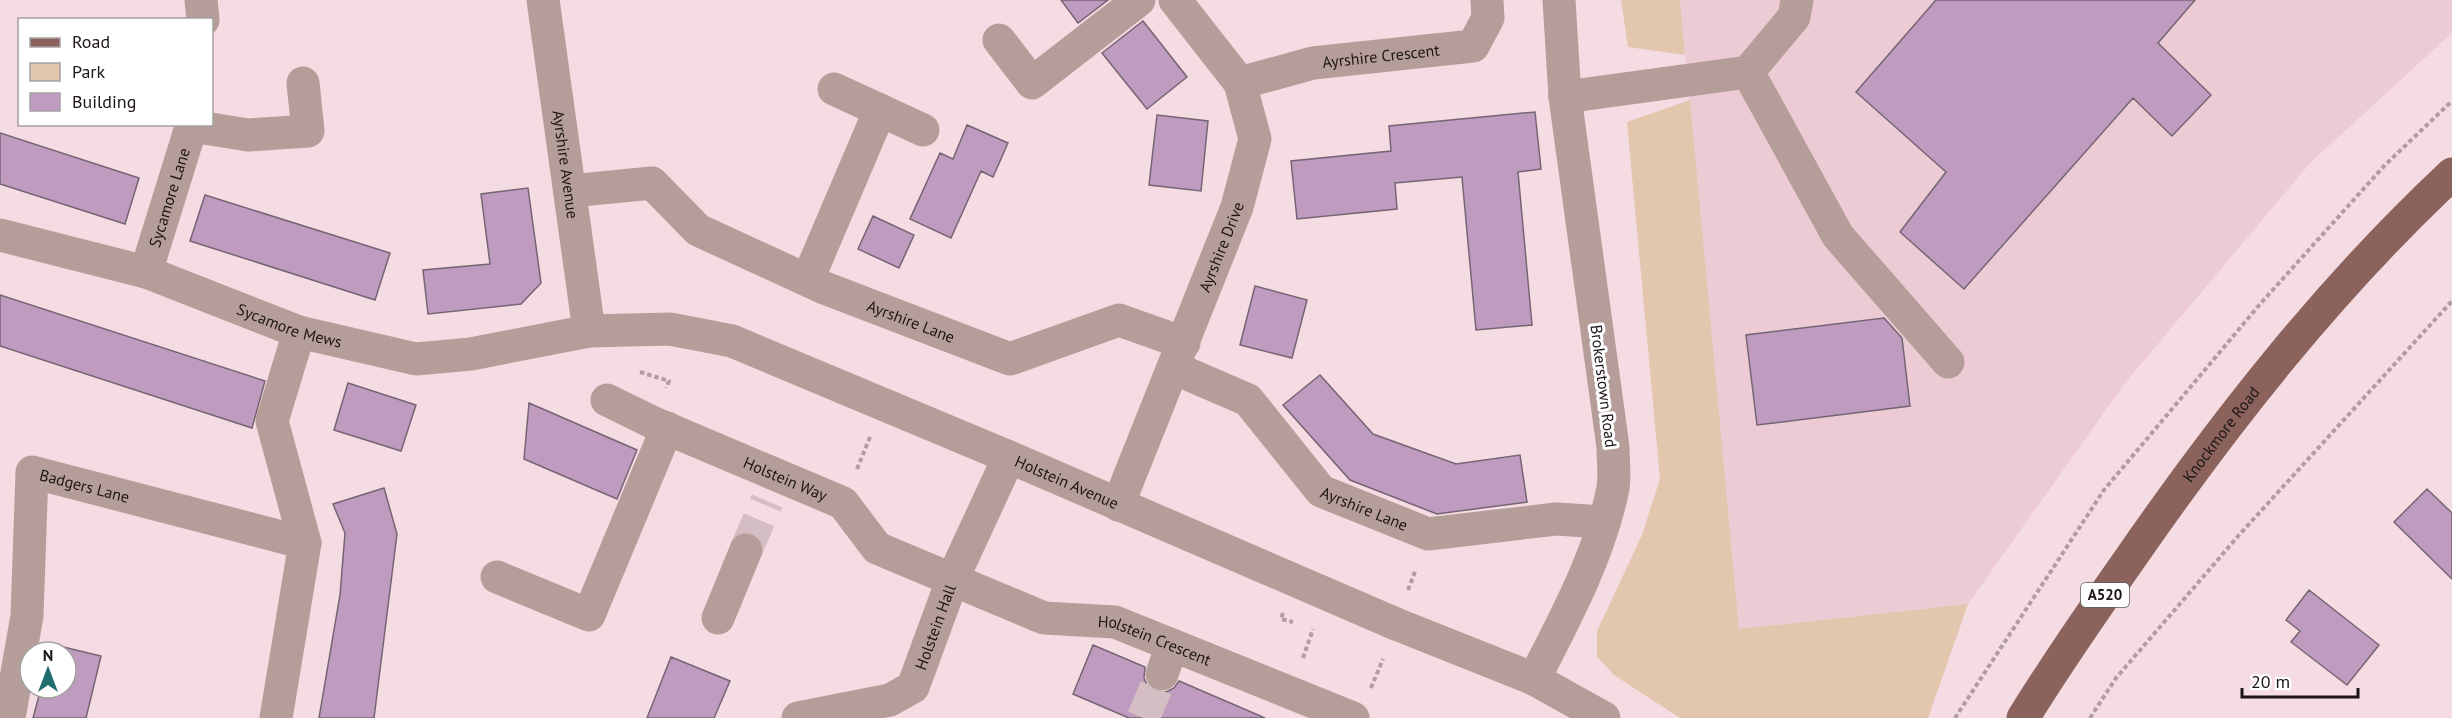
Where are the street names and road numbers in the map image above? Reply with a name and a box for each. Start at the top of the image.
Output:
street label: Ayrshire Crescent [1321,40,1441,72]
street label: Ayrshire Avenue [548,109,583,220]
street label: Sycamore Lane [144,145,194,250]
street label: Ayrshire Drive [1194,200,1248,295]
street label: Ayrshire Lane [864,295,958,347]
street label: Sycamore Mews [234,299,344,352]
street label: Brokerstown Road [1587,324,1621,448]
street label: Knockmore Road [2178,382,2264,486]
street label: Holstein Avenue [1012,451,1122,513]
street label: Holstein Way [740,452,831,505]
street label: Badgers Lane [38,464,132,507]
street label: Ayrshire Lane [1318,482,1411,535]
street label: Holstein Hall [910,581,960,673]
road number: A520 [2081,583,2129,607]
street label: Holstein Crescent [1097,611,1215,670]

